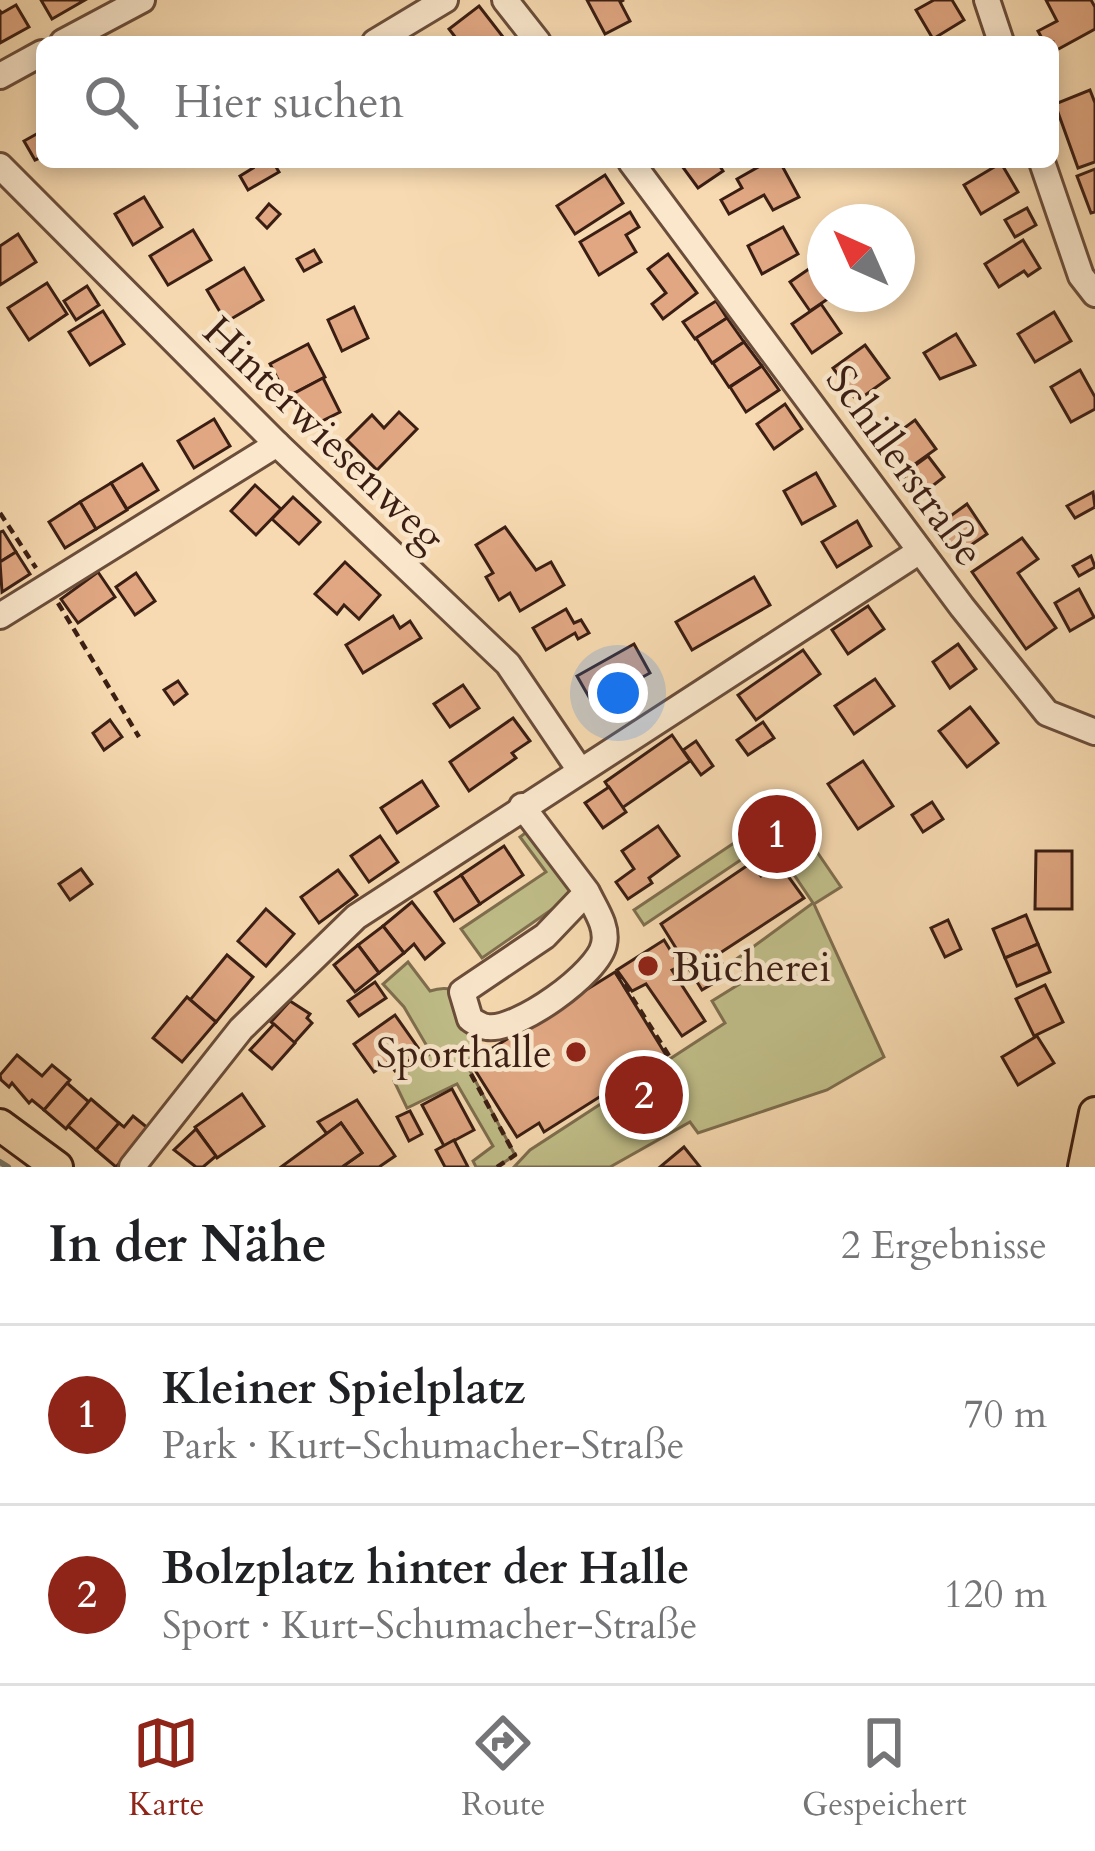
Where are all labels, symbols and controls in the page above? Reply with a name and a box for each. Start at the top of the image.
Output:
search box [36,36,1059,168]
icon: search [78,69,144,135]
text: Hier suchen [174,72,404,133]
north arrow [807,204,915,312]
street label: Hinterwiesenweg [190,304,458,565]
street label: Schillerstraße [812,354,997,578]
your location [588,663,648,723]
pin: 1 [738,789,816,879]
place label: Bücherei [672,939,831,996]
marker: Bücherei [635,953,661,979]
place label: Sporthalle [376,1025,552,1082]
marker: Sporthalle [563,1039,589,1065]
pin: 2 [605,1050,683,1140]
text: In der Nähe [48,1210,327,1280]
text: 2 Ergebnisse [841,1219,1047,1272]
text: Kleiner Spielplatz [162,1358,526,1419]
text: 1 [77,1388,97,1441]
text: 70 m [964,1388,1047,1441]
text: Park · Kurt-Schumacher-Straße [162,1419,685,1472]
text: Bolzplatz hinter der Halle [162,1538,690,1599]
text: 2 [77,1568,97,1621]
text: 120 m [944,1568,1047,1621]
text: Sport · Kurt-Schumacher-Straße [162,1599,698,1652]
tab: Karte [128,1710,205,1827]
tab: Route [461,1710,545,1827]
tab: Gespeichert [802,1710,967,1827]

